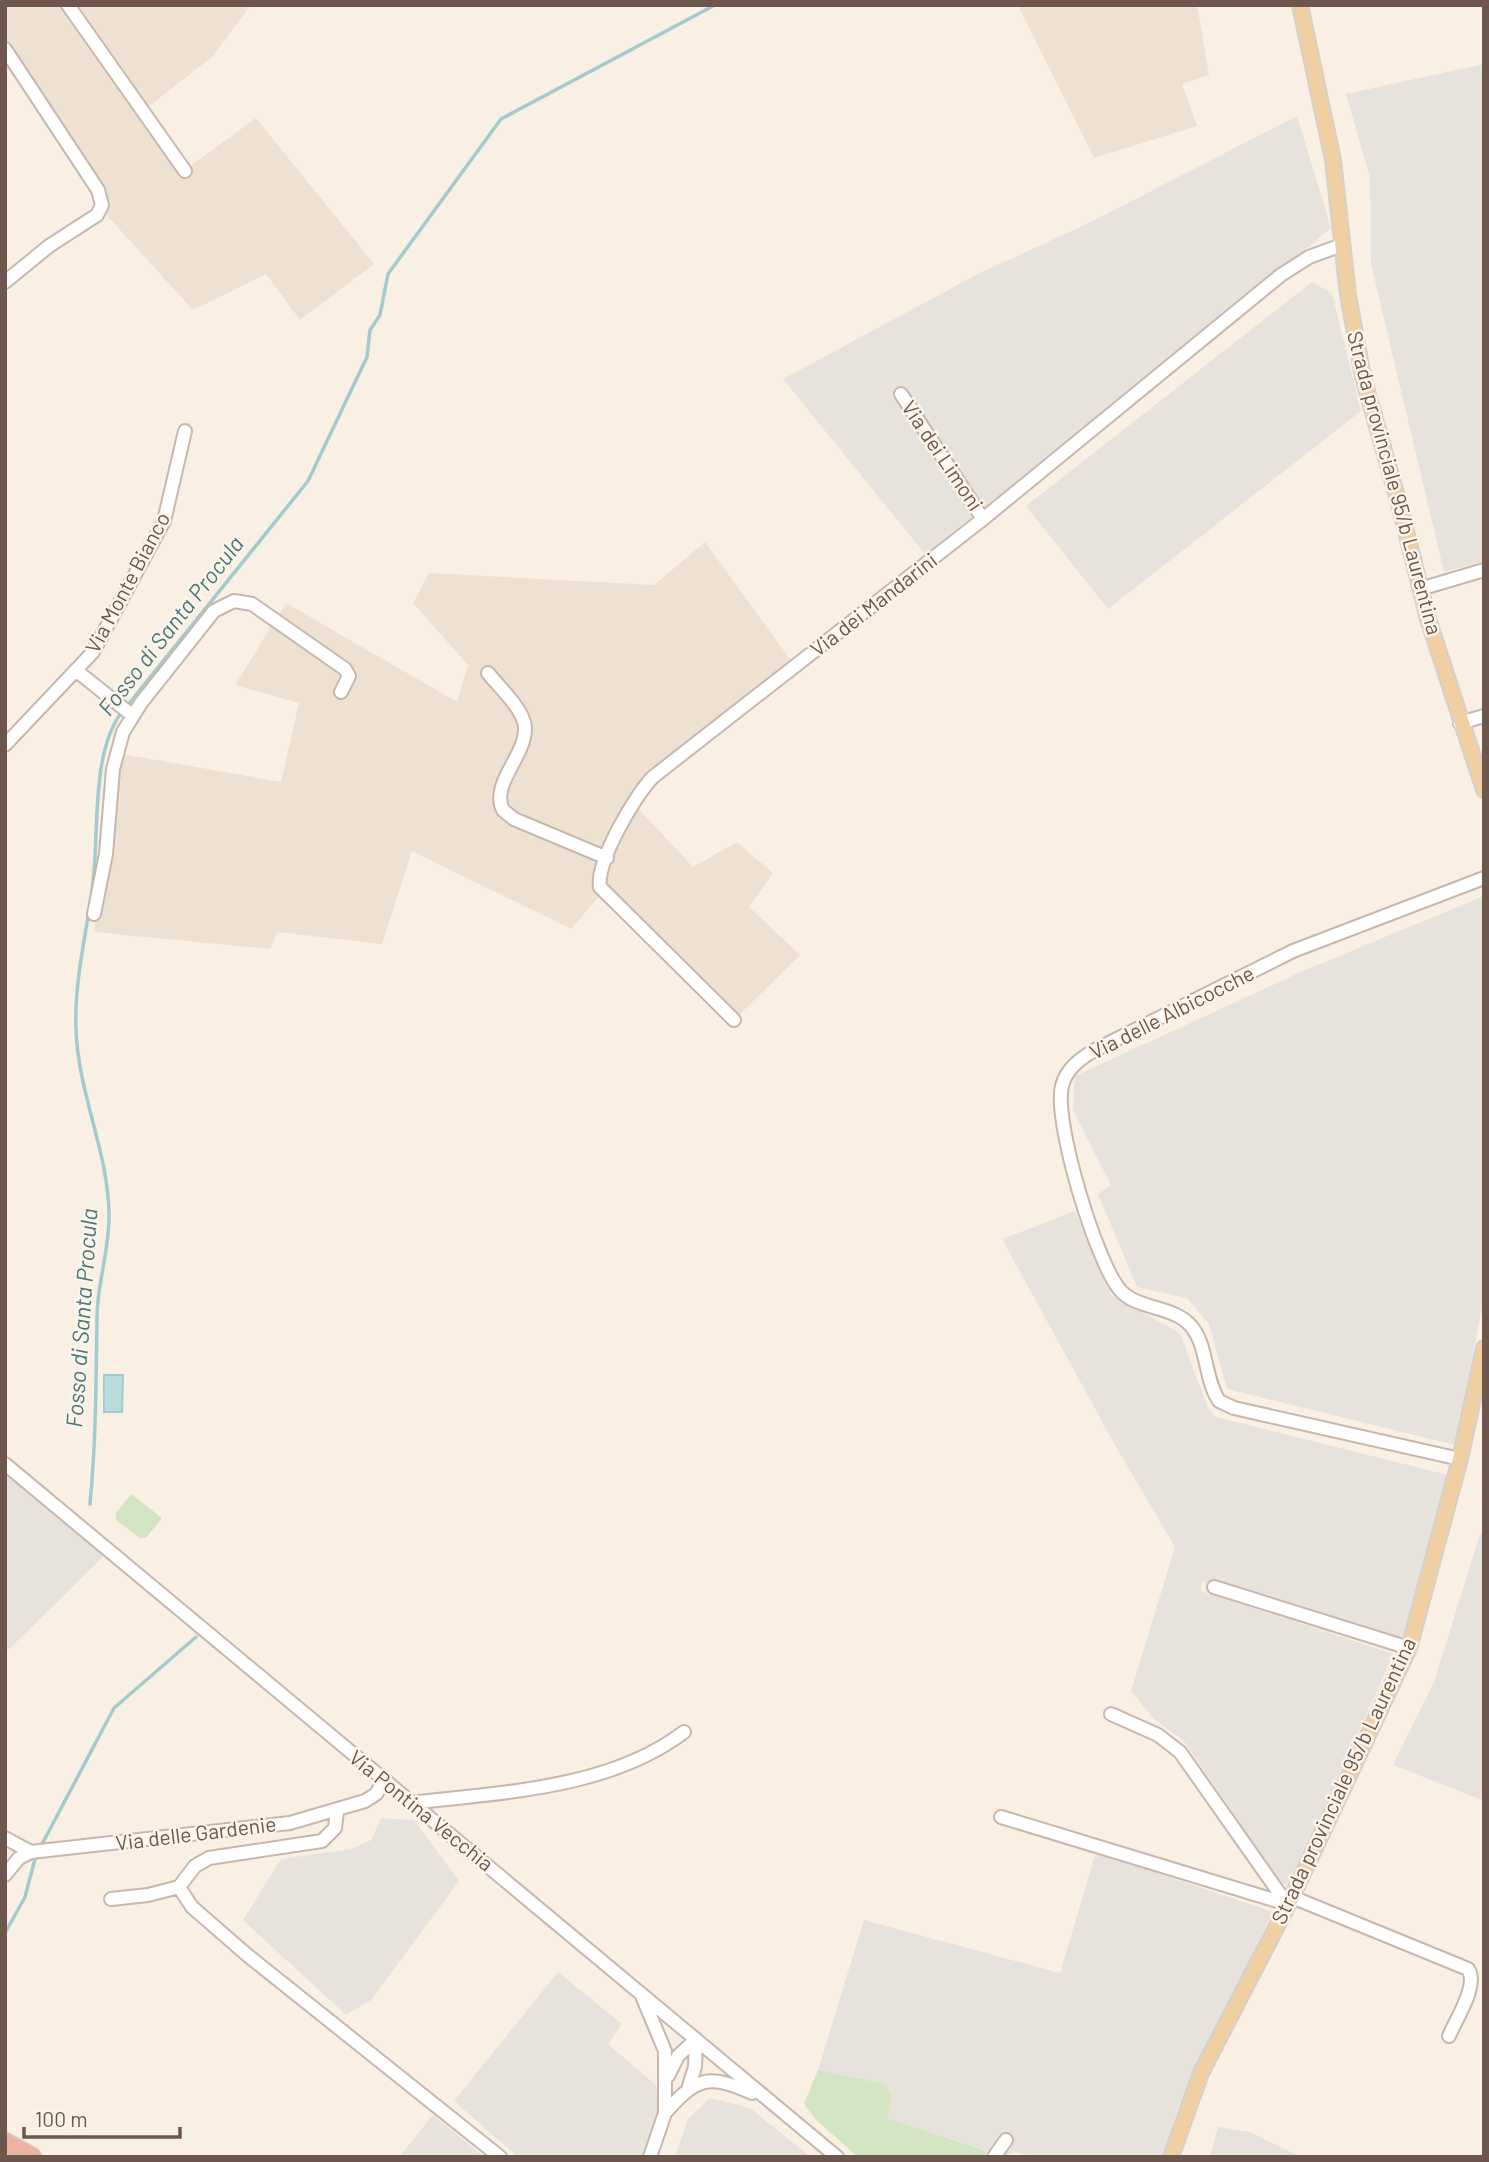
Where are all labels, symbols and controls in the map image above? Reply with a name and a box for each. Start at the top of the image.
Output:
street label: Strada provinciale 95/b Laurentina [1343,328,1448,637]
street label: Via dei Limoni [897,395,989,515]
street label: Via Monte Bianco [79,508,174,657]
water label: Fosso di Santa Procula [91,530,249,721]
street label: Via dei Mandarini [805,547,941,661]
street label: Via delle Albicocche [1085,959,1258,1064]
water label: Fosso di Santa Procula [59,1207,103,1429]
street label: Strada provinciale 95/b Laurentina [1265,1633,1420,1928]
street label: Via Pontina Vecchia [345,1744,499,1876]
street label: Via delle Gardenie [114,1810,278,1855]
scale bar [24,2096,180,2140]
text: 100 m [35,2106,88,2131]

